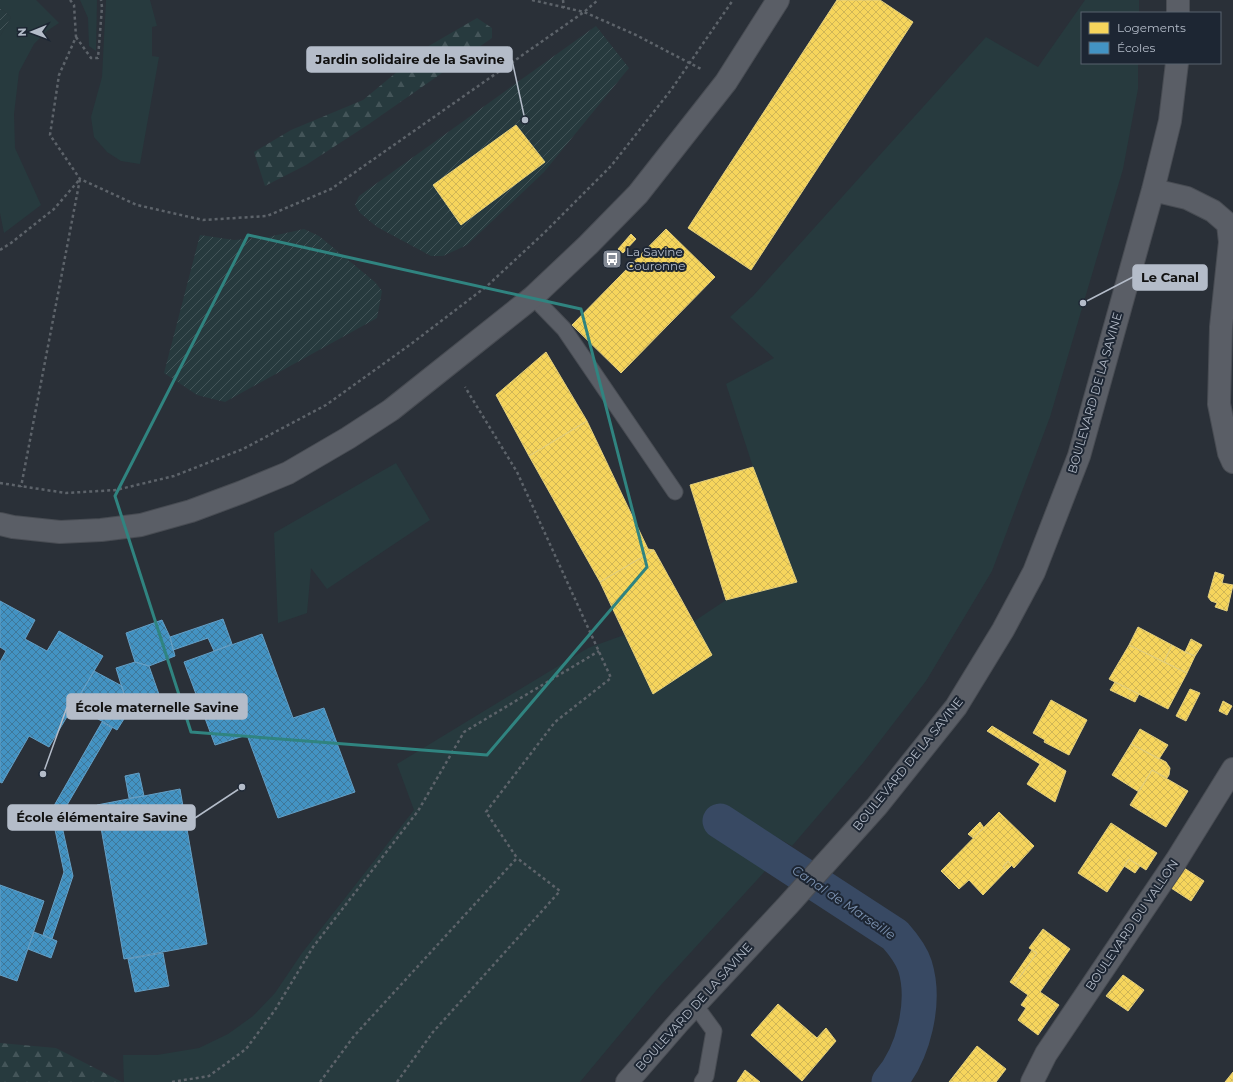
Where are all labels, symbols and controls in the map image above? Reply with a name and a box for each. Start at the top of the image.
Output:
north arrow [12,12,52,52]
legend [1081,12,1221,64]
text: Logements [1117,20,1186,35]
text: N [15,28,29,37]
text: Écoles [1117,40,1156,55]
callout: Jardin solidaire de la Savine [307,47,512,72]
text: Jardin solidaire de la Savine [314,51,505,67]
place label: La Savine Couronne [626,244,685,273]
bus stop icon: La Savine Couronne [601,248,623,270]
callout: Le Canal [1133,265,1207,290]
text: Le Canal [1141,269,1199,285]
street label: BOULEVARD DE LA SAVINE [1064,311,1125,475]
callout: École maternelle Savine [67,694,247,719]
street label: BOULEVARD DE LA SAVINE [849,694,966,833]
text: École maternelle Savine [75,699,239,715]
callout: École élémentaire Savine [8,805,195,830]
text: École élémentaire Savine [16,809,188,825]
street label: BOULEVARD DU VALLON [1082,856,1181,993]
water label: Canal de Marseille [789,861,899,943]
street label: BOULEVARD DE LA SAVINE [632,940,755,1074]

